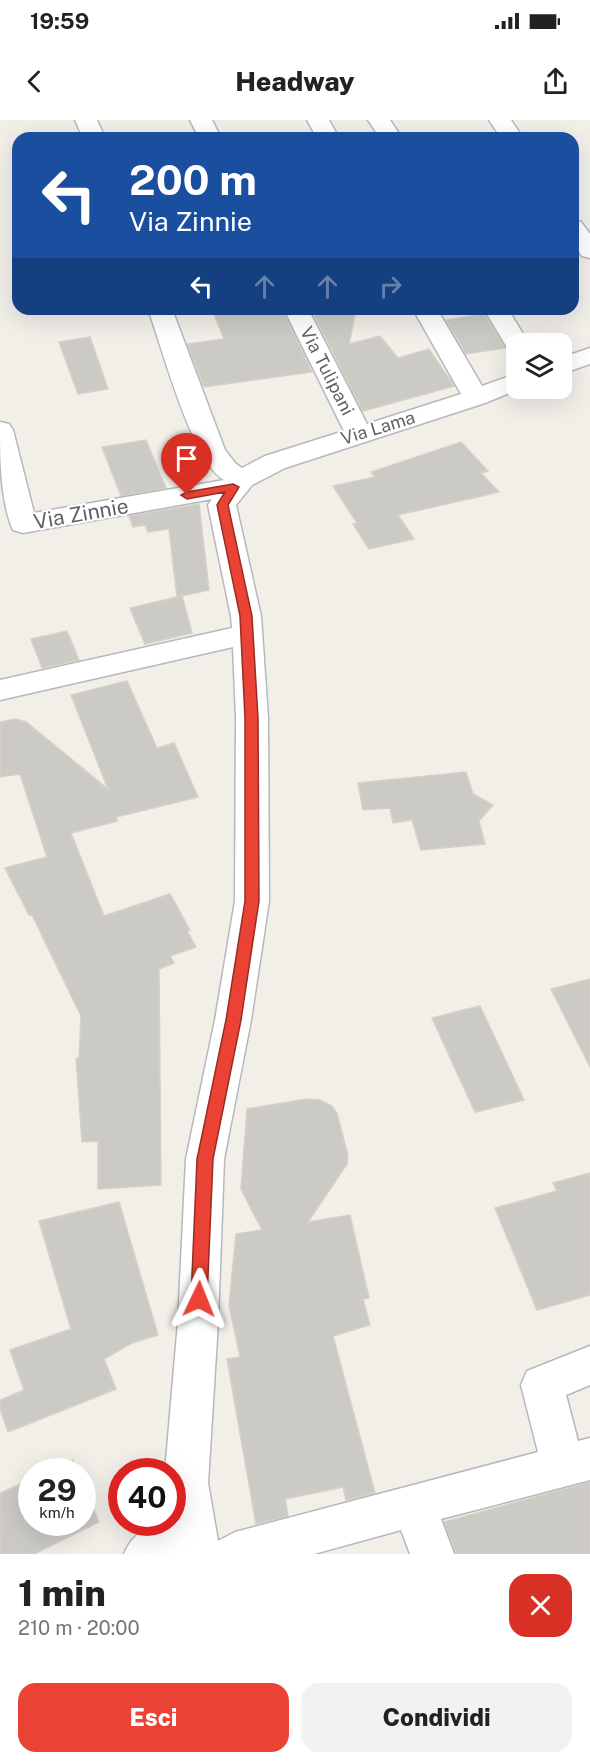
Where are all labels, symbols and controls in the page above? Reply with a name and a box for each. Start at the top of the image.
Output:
text: 19:59 [30,8,89,34]
icon: back [18,65,51,98]
text: Headway [235,65,355,97]
icon: share [539,65,572,98]
text: 200 m [129,155,257,204]
icon: left [30,156,108,234]
text: Via Zinnie [129,205,252,237]
icon: left [185,270,218,303]
icon: ahead [248,270,281,303]
icon: ahead [311,270,344,303]
icon: right [374,270,407,303]
street label: Via Tulipani [296,323,359,419]
map controls [506,333,572,399]
button: layers [506,333,572,399]
street label: Via Lama [338,406,417,449]
pin [161,433,212,495]
icon: arrive [170,442,203,475]
street label: Via Zinnie [32,493,130,534]
position arrow [167,1267,231,1331]
speed limit sign: 40 [108,1458,186,1536]
text: 29 [38,1472,76,1508]
text: km/h [39,1504,75,1521]
text: 1 min [18,1572,106,1614]
button: close [509,1574,572,1637]
text: 210 m · 20:00 [18,1616,140,1640]
button: Esci [18,1683,289,1752]
button: Condividi [301,1683,572,1752]

